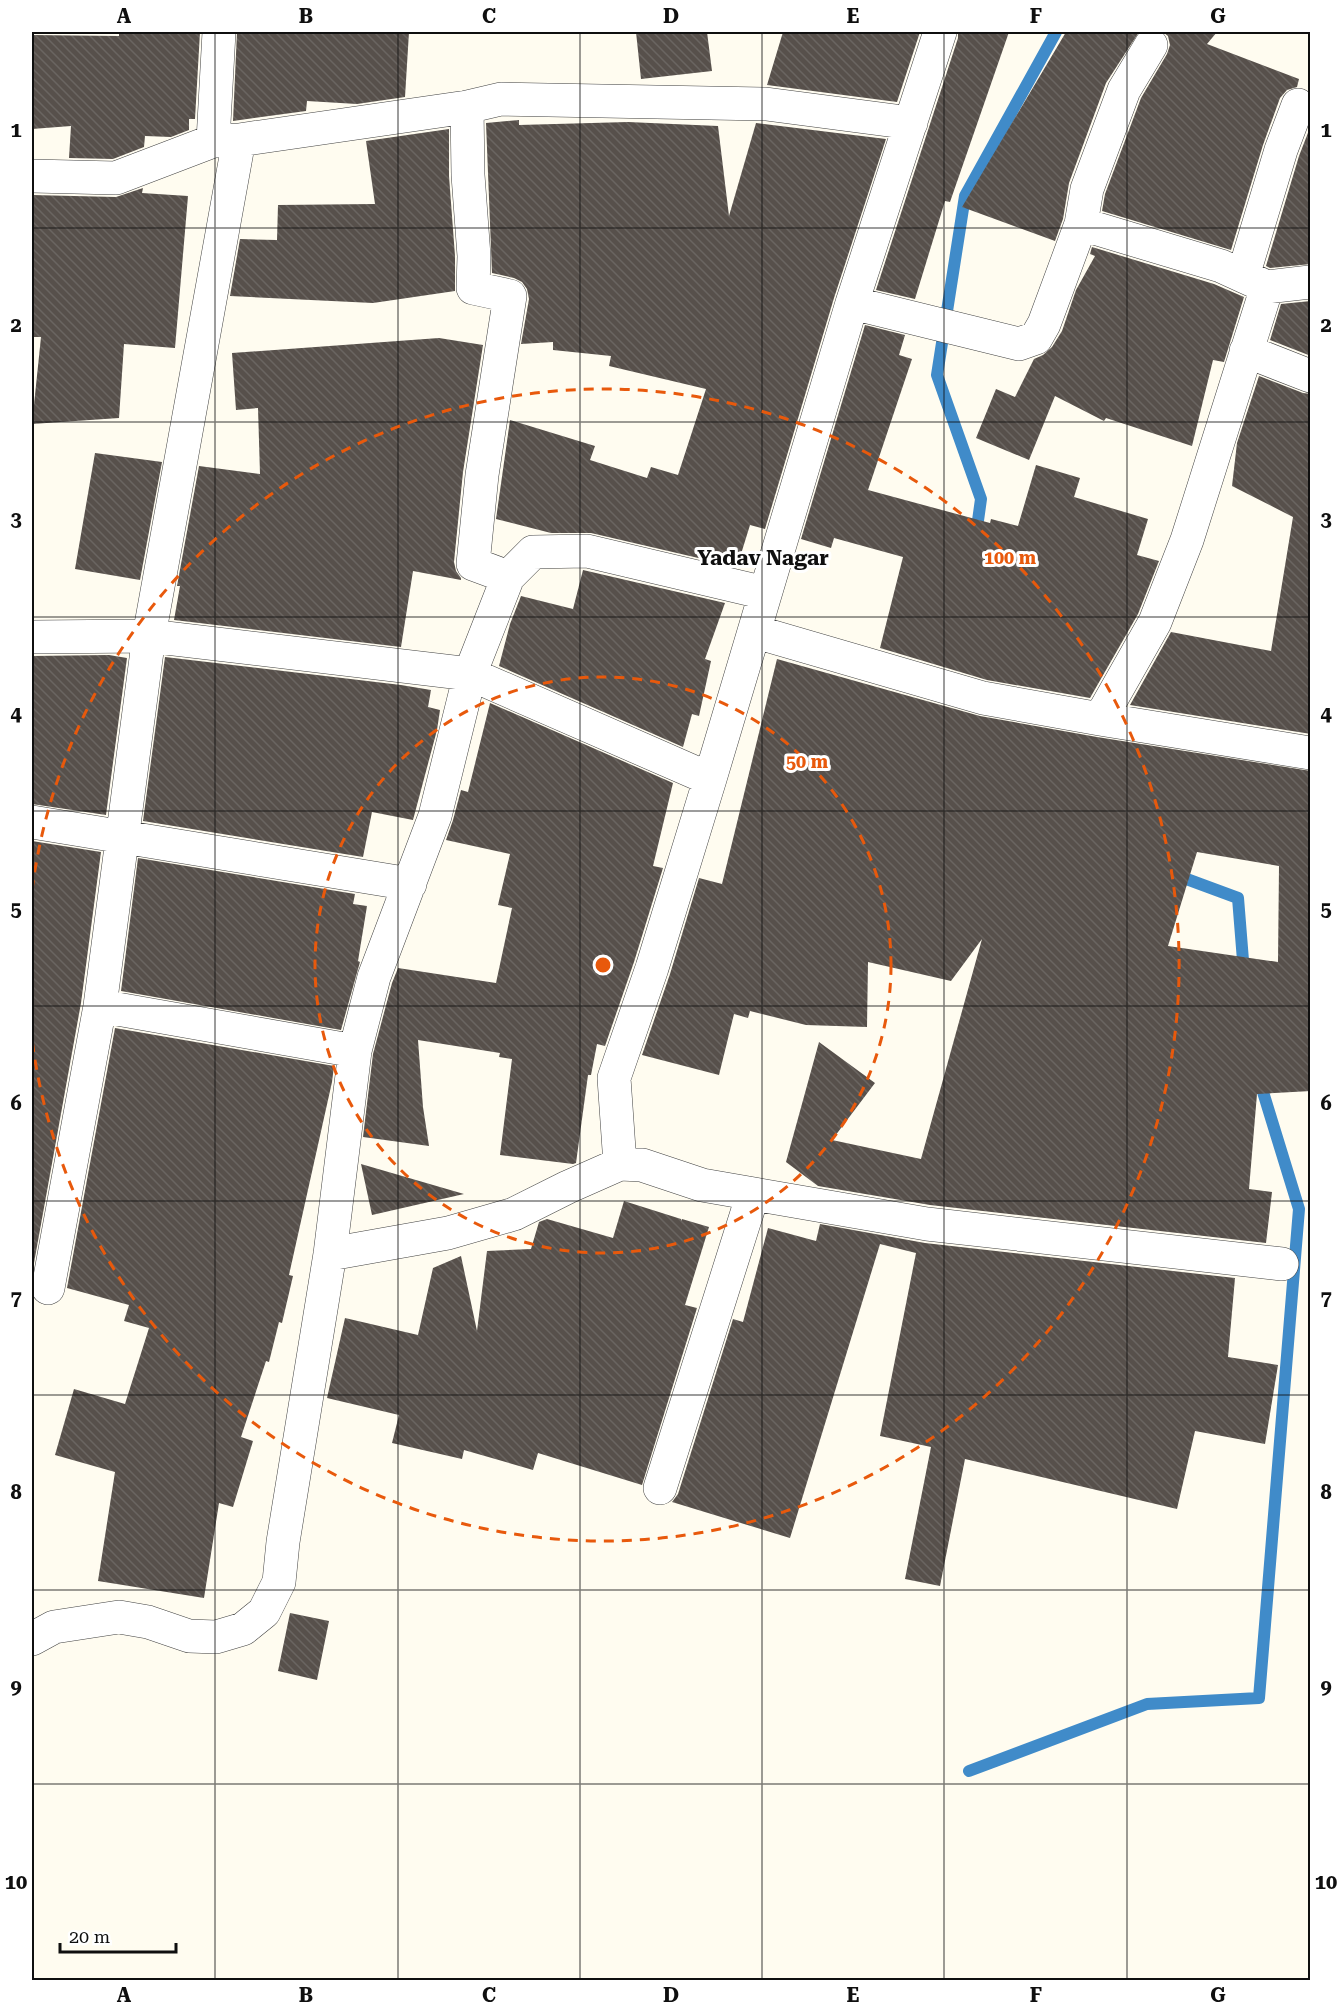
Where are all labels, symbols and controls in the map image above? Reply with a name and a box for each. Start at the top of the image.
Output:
text: A [117,4,132,28]
text: B [299,4,313,28]
text: C [482,4,496,28]
text: D [663,4,679,28]
text: E [847,4,860,28]
text: F [1030,4,1042,28]
text: G [1210,4,1226,28]
text: 1 [10,118,22,142]
text: 1 [1320,118,1332,142]
text: 2 [10,313,22,337]
text: 2 [1320,313,1332,337]
text: 3 [10,507,22,531]
text: 3 [1320,507,1332,531]
district label: Yadav Nagar [697,546,829,570]
text: 100 m [984,547,1037,568]
text: 4 [10,702,22,726]
text: 4 [1320,702,1332,726]
text: 50 m [786,751,829,772]
text: 5 [10,897,22,921]
text: 5 [1320,897,1332,921]
centre of rings [593,955,613,975]
text: 6 [10,1091,22,1115]
text: 6 [1320,1091,1332,1115]
text: 7 [10,1286,22,1310]
text: 7 [1320,1286,1332,1310]
text: 8 [10,1480,22,1504]
text: 8 [1320,1480,1332,1504]
text: 9 [10,1675,22,1699]
text: 9 [1320,1675,1332,1699]
text: 10 [5,1870,27,1894]
text: 10 [1315,1870,1337,1894]
scale bar [60,1916,176,1954]
text: 20 m [69,1926,110,1947]
text: A [117,1983,132,2007]
text: B [299,1983,313,2007]
text: C [482,1983,496,2007]
text: D [663,1983,679,2007]
text: E [847,1983,860,2007]
text: F [1030,1983,1042,2007]
text: G [1210,1983,1226,2007]

